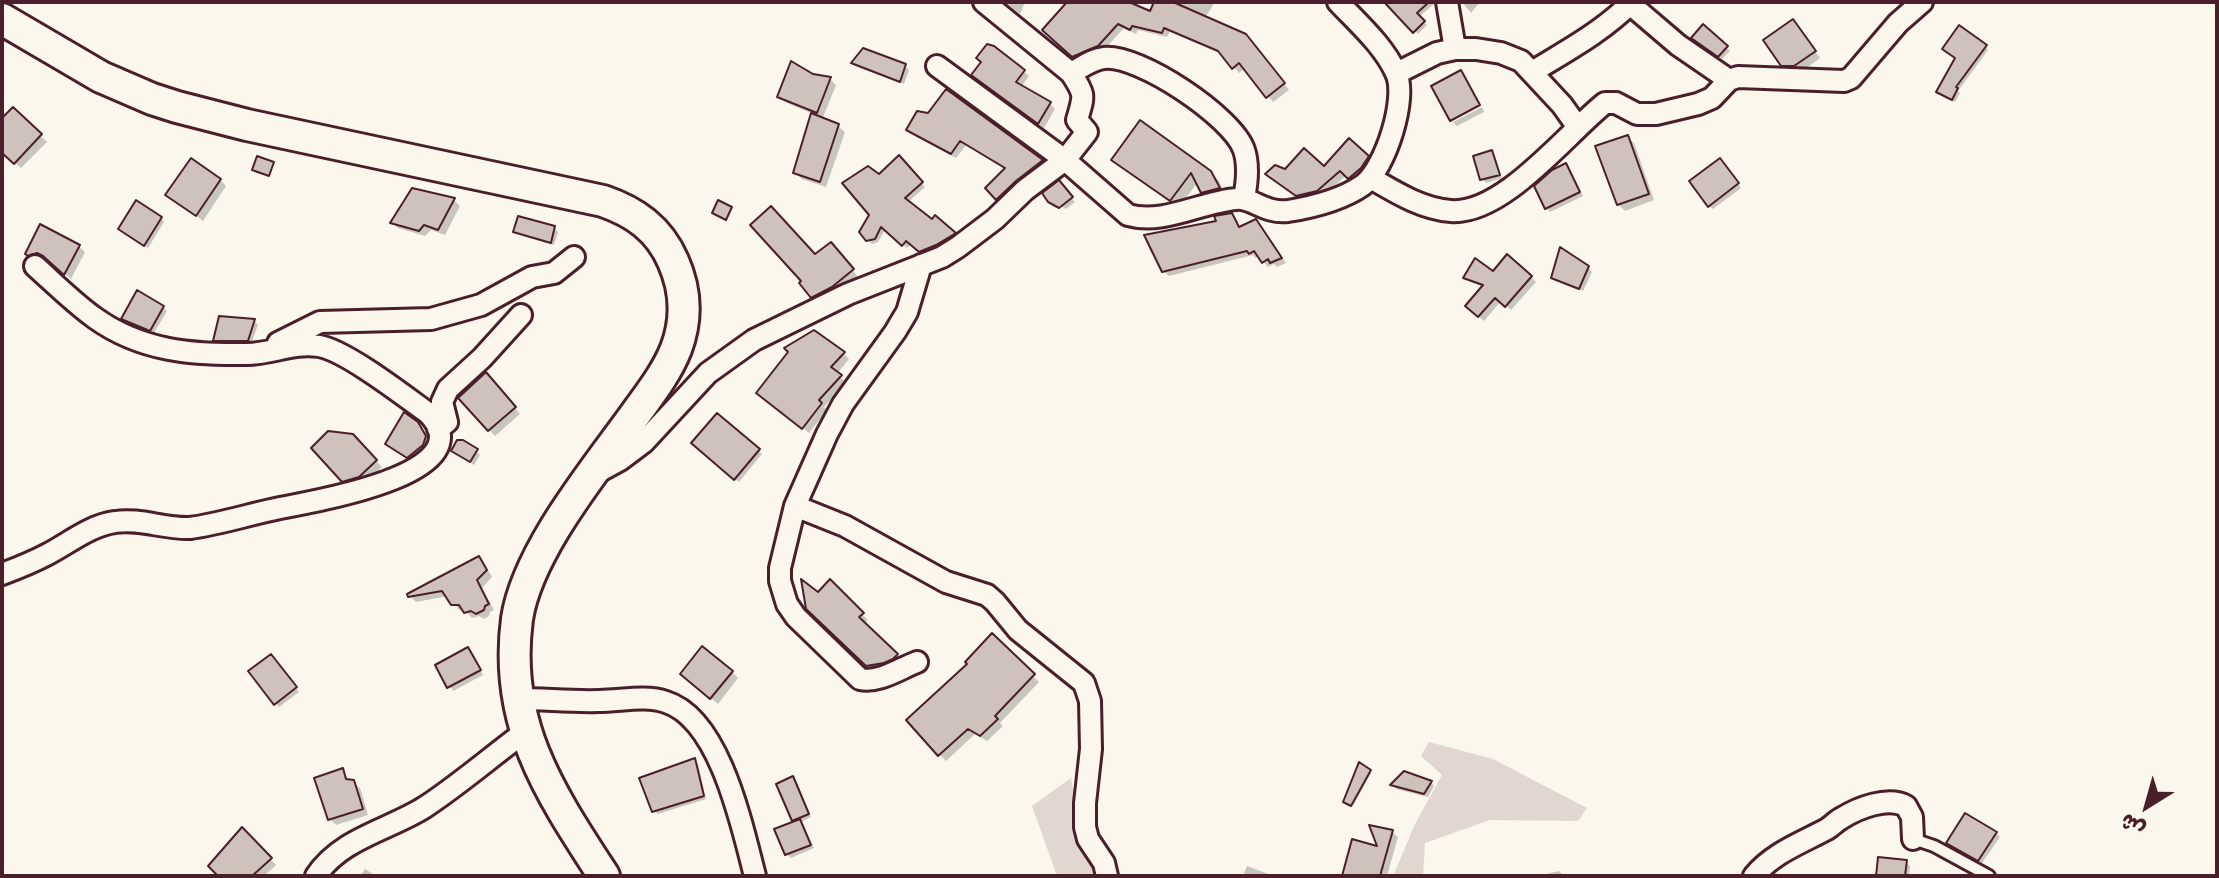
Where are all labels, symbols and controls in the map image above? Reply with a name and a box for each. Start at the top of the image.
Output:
north arrow [2107,766,2187,846]
text: ش [2114,808,2150,844]

